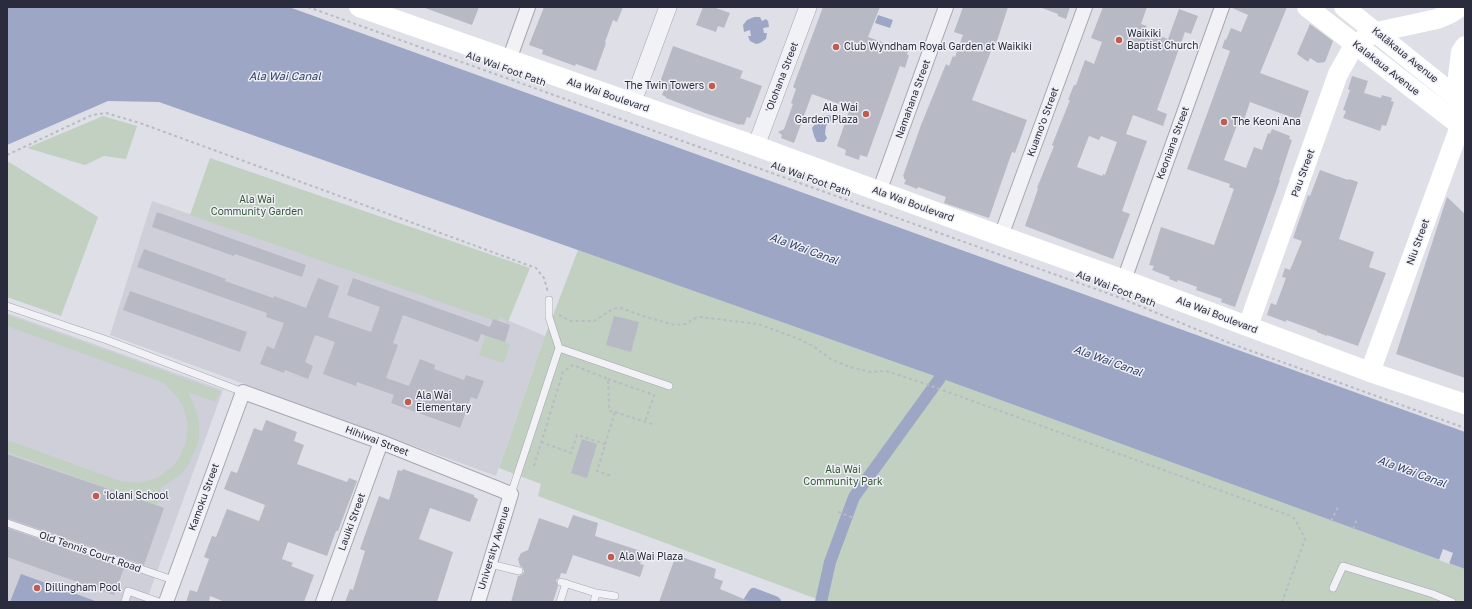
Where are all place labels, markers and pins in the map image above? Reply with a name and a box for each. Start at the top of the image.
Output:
place label: Waikiki Baptist Church [1127,28,1198,52]
marker: Waikiki Baptist Church [1114,35,1124,45]
place label: Club Wyndham Royal Garden at Waikiki [844,41,1032,53]
marker: Club Wyndham Royal Garden at Waikiki [831,42,841,52]
place label: The Twin Towers [624,80,704,92]
marker: The Twin Towers [707,81,717,91]
place label: Ala Wai Garden Plaza [795,102,858,126]
marker: Ala Wai Garden Plaza [861,109,871,119]
place label: The Keoni Ana [1232,116,1301,128]
marker: The Keoni Ana [1219,117,1229,127]
place label: Ala Wai Elementary [416,390,471,414]
marker: Ala Wai Elementary [403,397,413,407]
place label: ʻIolani School [104,490,169,502]
marker: ʻIolani School [91,491,101,501]
place label: Ala Wai Plaza [619,551,683,563]
marker: Ala Wai Plaza [606,552,616,562]
place label: Dillingham Pool [45,582,121,594]
marker: Dillingham Pool [32,583,42,593]

